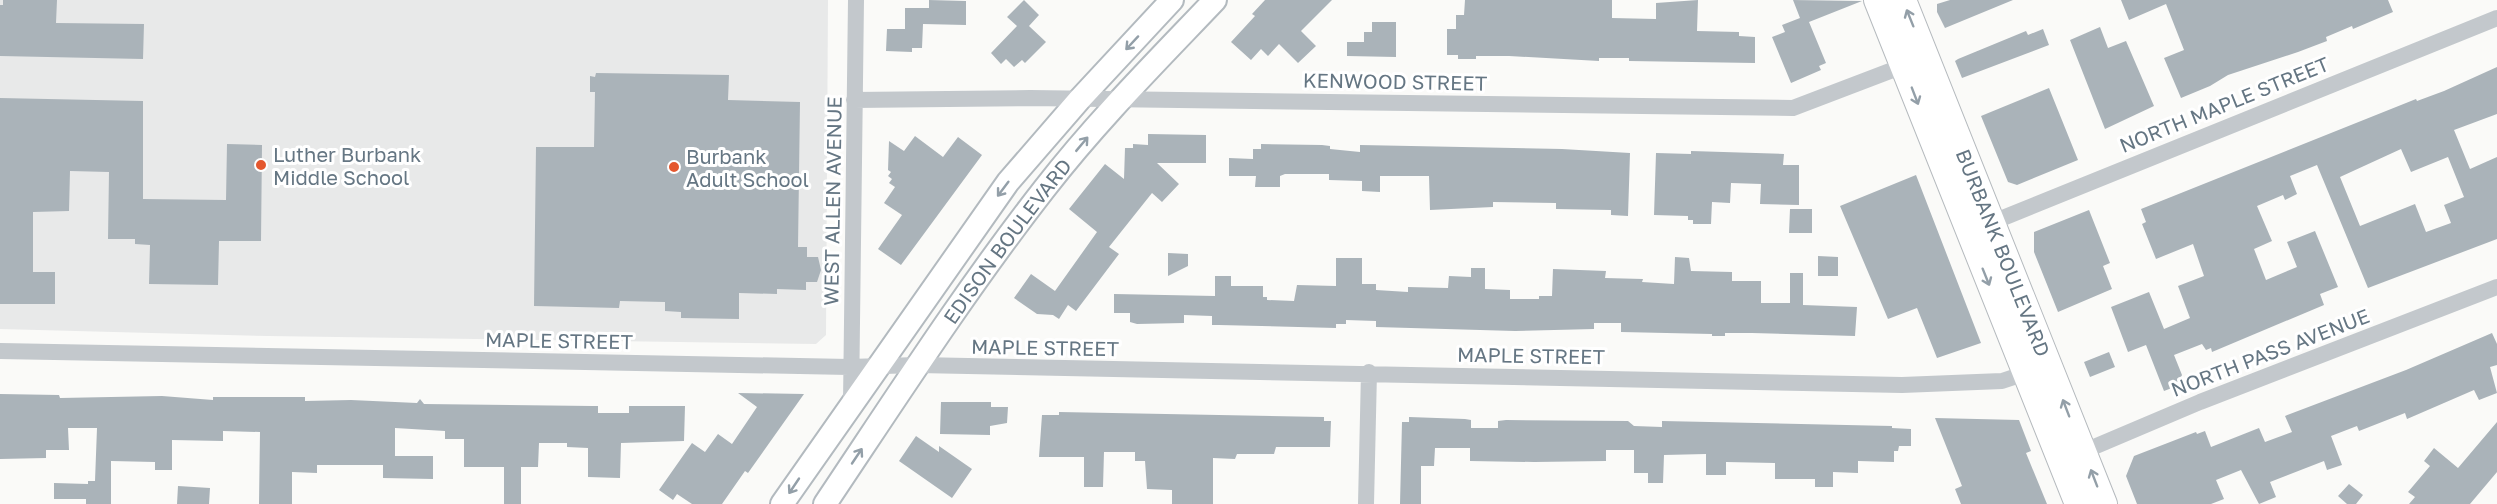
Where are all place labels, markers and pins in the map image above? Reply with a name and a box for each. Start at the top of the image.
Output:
place label: Luther Burbank Middle School [273,142,421,189]
place label: Burbank Adult School [686,144,809,191]
marker: Luther Burbank Middle School [254,158,268,172]
marker: Burbank Adult School [667,160,681,174]

